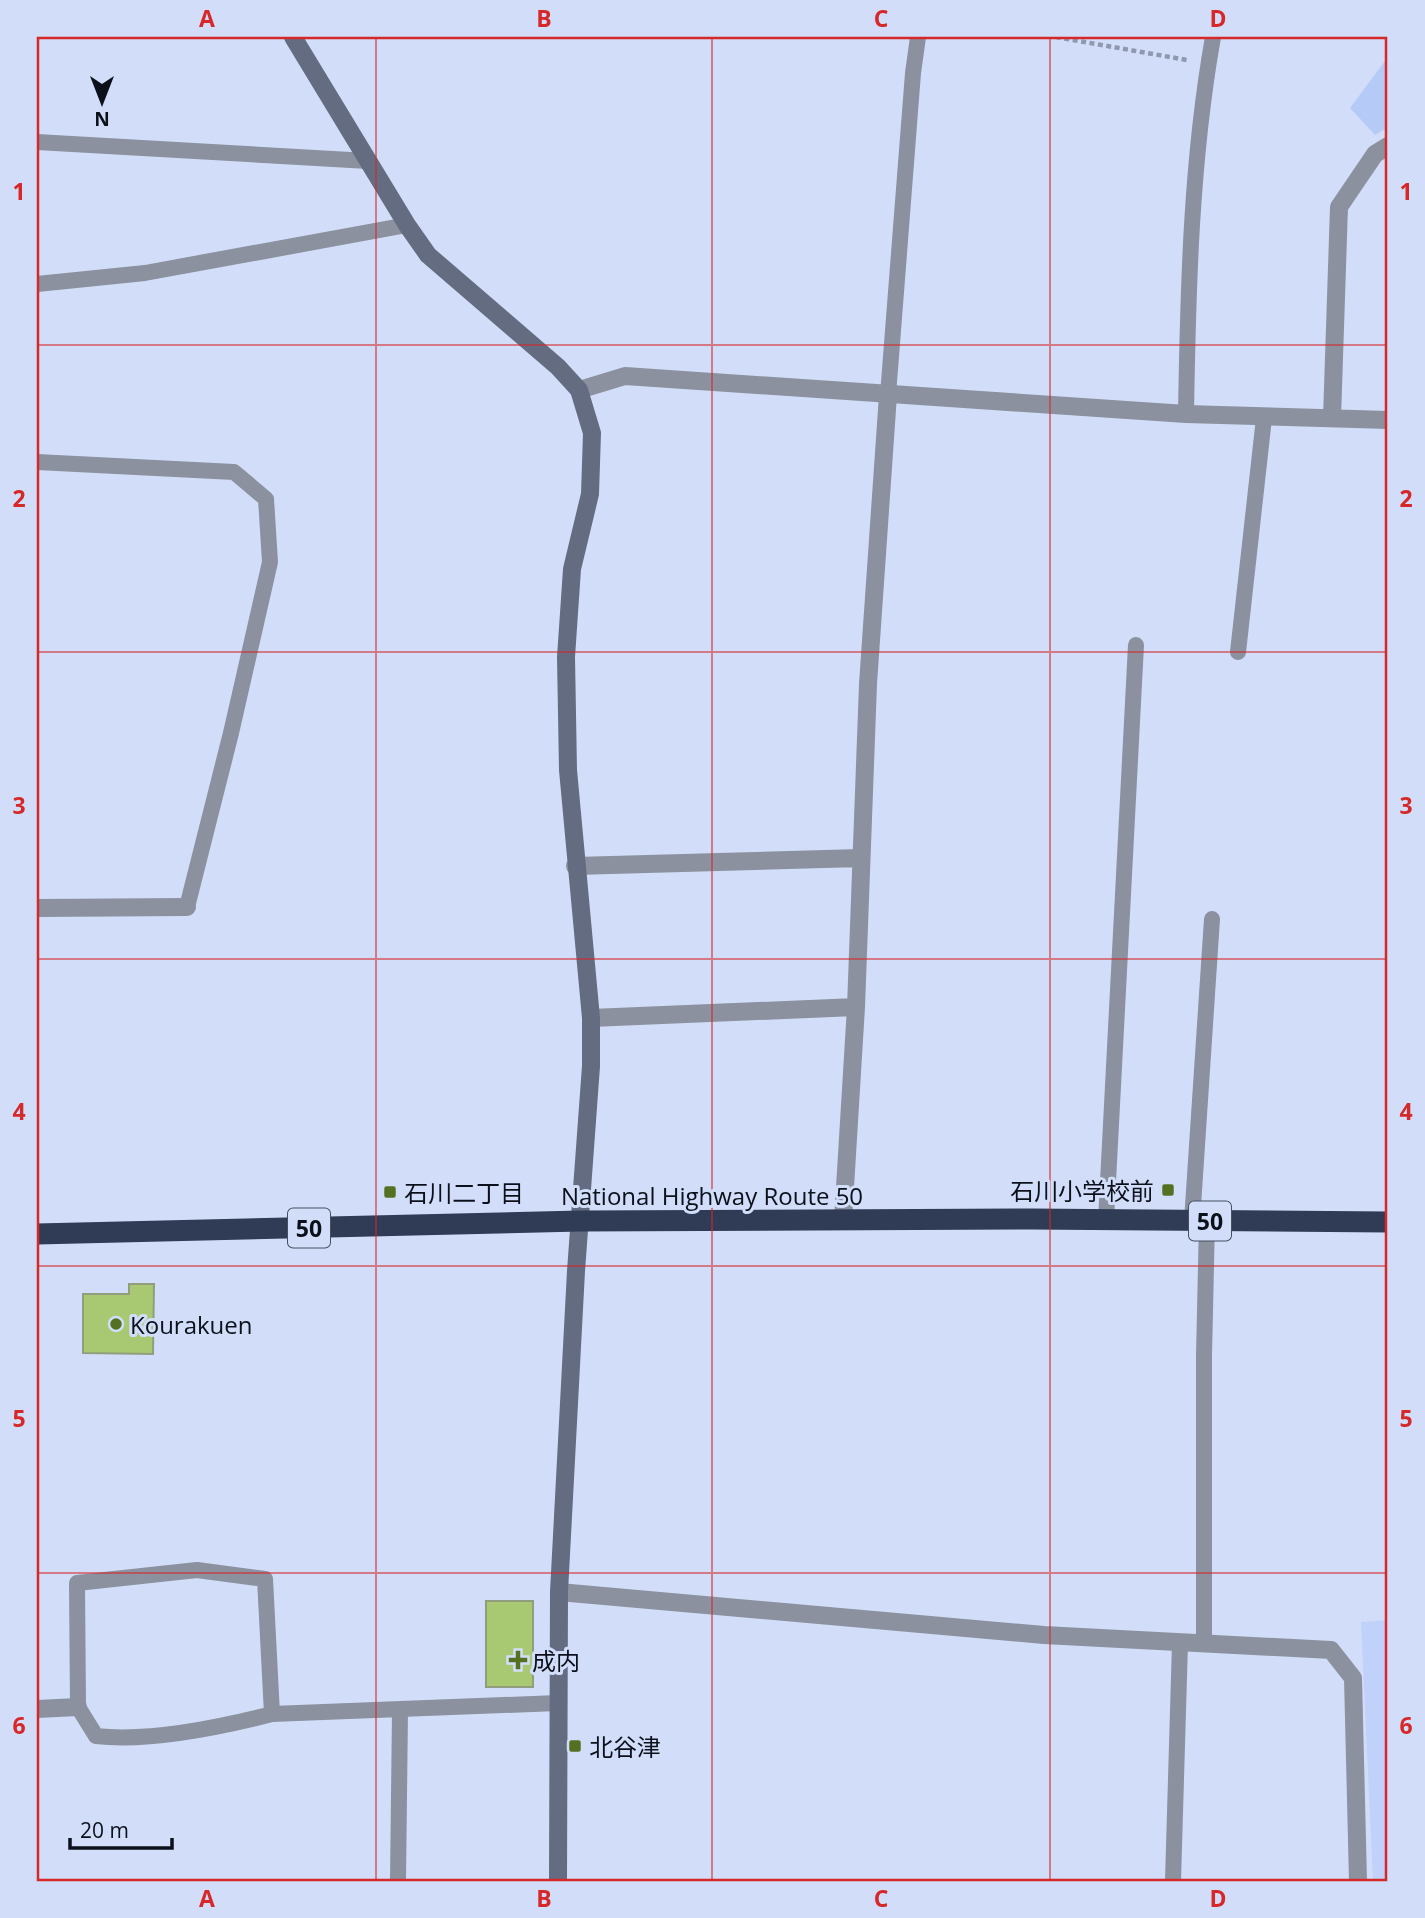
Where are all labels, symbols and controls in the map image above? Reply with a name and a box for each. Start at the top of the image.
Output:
text: A [199,2,215,34]
text: B [536,2,552,34]
text: C [874,2,888,34]
text: D [1209,2,1227,34]
north arrow [66,66,136,136]
text: N [94,106,110,132]
text: 1 [12,175,26,207]
text: 1 [1399,175,1413,207]
text: 2 [12,482,26,514]
text: 2 [1399,482,1413,514]
text: 3 [12,789,26,821]
text: 3 [1399,789,1413,821]
text: 4 [12,1095,26,1127]
text: 4 [1399,1095,1413,1127]
place label: 石川小学校前 [1010,1174,1154,1207]
place label: 石川二丁目 [404,1176,524,1209]
street label: National Highway Route 50 [561,1179,863,1212]
marker: 石川小学校前 [1160,1182,1176,1198]
marker: 石川二丁目 [382,1184,398,1200]
road number: 50 [1189,1202,1231,1240]
road number: 50 [288,1208,330,1247]
place label: Kourakuen [130,1308,253,1341]
marker: Kourakuen [108,1316,124,1332]
text: 5 [12,1402,26,1434]
text: 5 [1399,1402,1413,1434]
place label: 成内 [532,1644,580,1677]
marker: 成内 [510,1652,526,1668]
text: 6 [12,1709,26,1741]
text: 6 [1399,1709,1413,1741]
place label: 北谷津 [589,1730,661,1763]
marker: 北谷津 [567,1738,583,1754]
scale bar [70,1806,172,1850]
text: 20 m [80,1816,129,1844]
text: A [199,1882,215,1914]
text: B [536,1882,552,1914]
text: C [874,1882,888,1914]
text: D [1209,1882,1227,1914]

